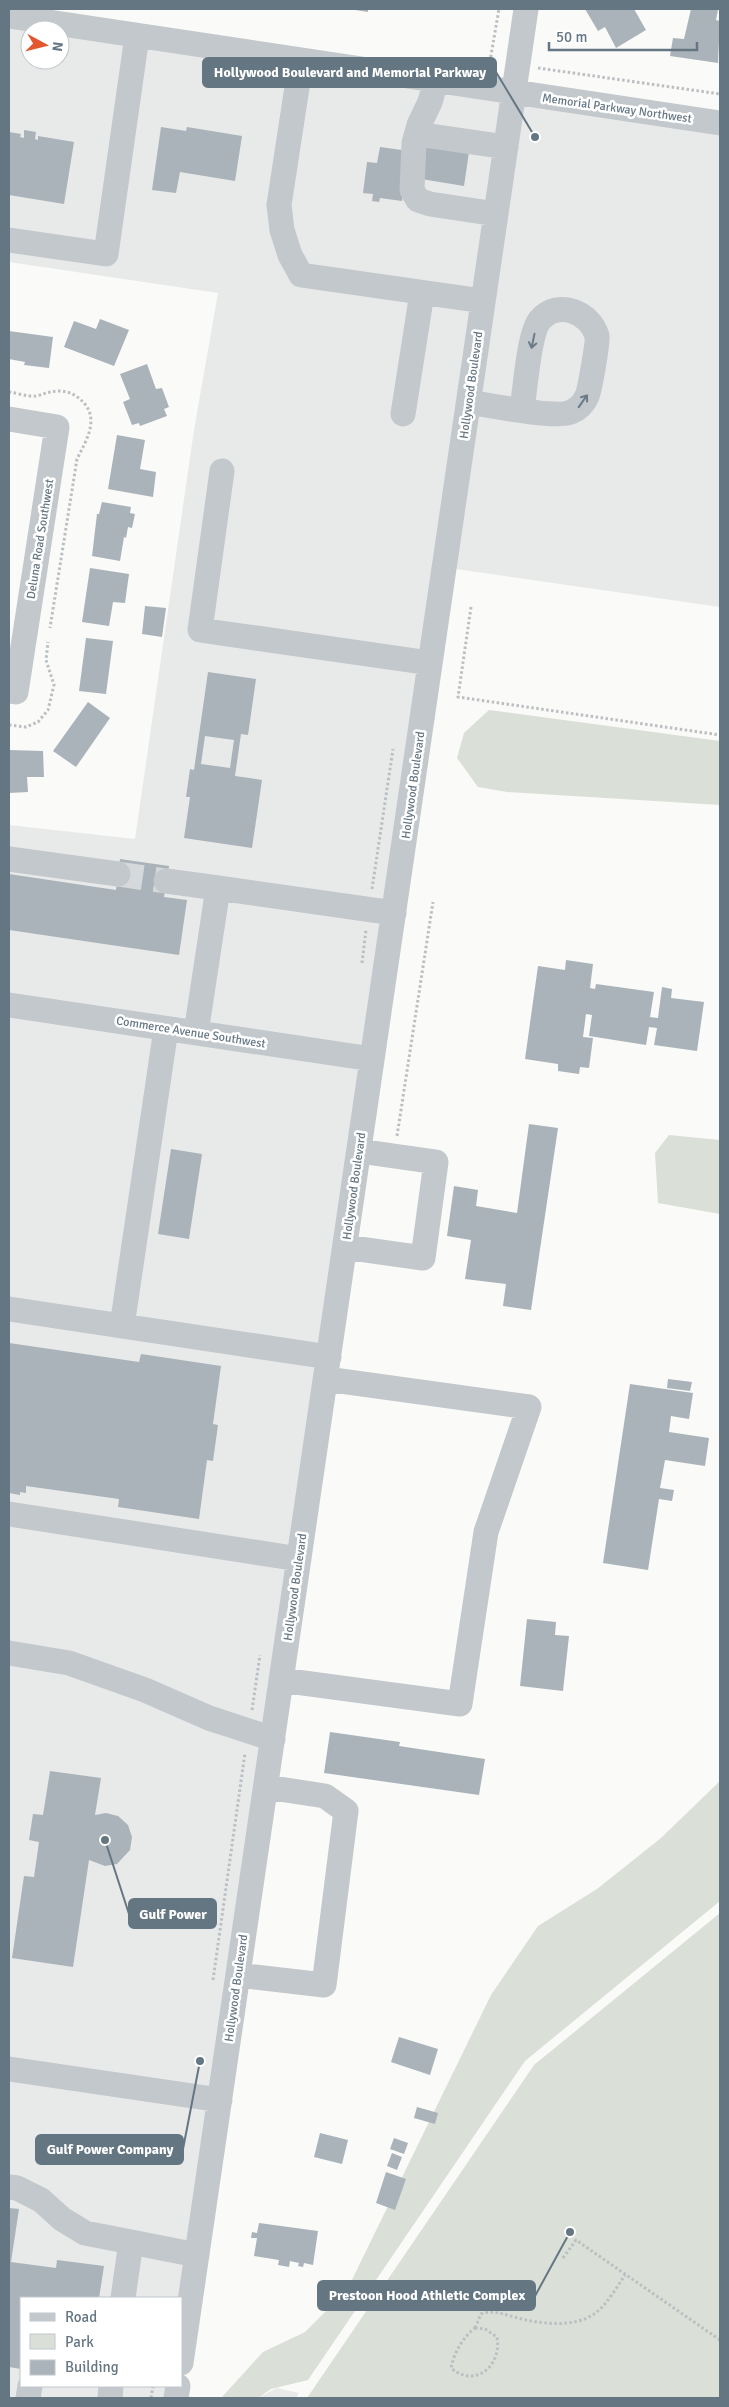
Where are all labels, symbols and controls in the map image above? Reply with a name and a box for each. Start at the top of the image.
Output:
north arrow [20,20,70,70]
scale bar [549,20,696,52]
text: 50 m [556,28,587,46]
text: N [48,41,66,52]
callout: Hollywood Boulevard and Memorial Parkway [203,58,496,87]
text: Hollywood Boulevard and Memorial Parkway [214,64,486,81]
street label: Memorial Parkway Northwest [541,91,693,126]
street label: Hollywood Boulevard [457,330,486,440]
one-way arrow [527,332,537,348]
one-way arrow [578,394,588,408]
street label: Deluna Road Southwest [24,478,57,600]
street label: Hollywood Boulevard [399,730,428,840]
street label: Commerce Avenue Southwest [115,1013,267,1052]
street label: Hollywood Boulevard [340,1131,369,1241]
street label: Hollywood Boulevard [281,1532,310,1642]
callout: Gulf Power [129,1899,216,1928]
text: Gulf Power [139,1906,207,1923]
street label: Hollywood Boulevard [222,1933,251,2043]
callout: Gulf Power Company [36,2135,183,2164]
text: Gulf Power Company [47,2141,173,2158]
callout: Prestoon Hood Athletic Complex [318,2281,535,2310]
text: Prestoon Hood Athletic Complex [329,2287,525,2304]
legend [20,2297,182,2387]
text: Road [65,2308,97,2326]
text: Park [65,2333,94,2351]
text: Building [65,2358,119,2376]

